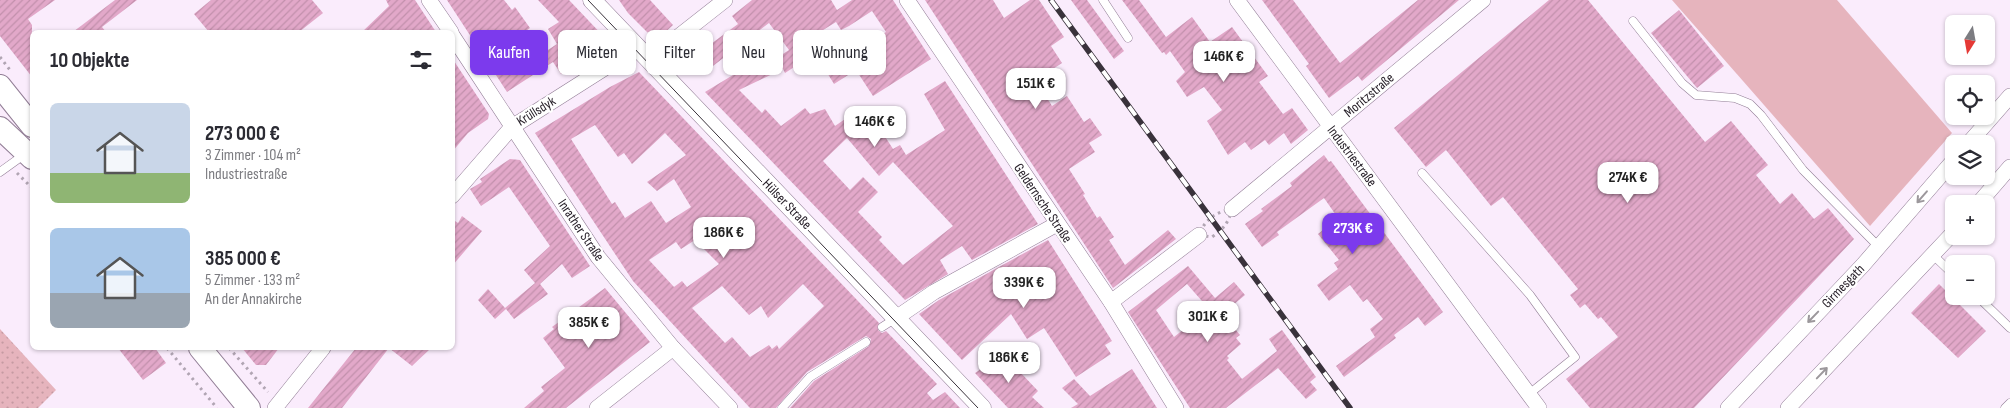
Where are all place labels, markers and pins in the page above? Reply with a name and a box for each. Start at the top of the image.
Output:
pin: 146K € [1183,41,1265,83]
pin: 151K € [995,68,1077,110]
pin: 146K € [834,106,916,148]
pin: 274K € [1587,162,1669,204]
pin: 273K € [1312,212,1394,255]
pin: 186K € [683,216,765,259]
pin: 339K € [983,266,1065,309]
pin: 301K € [1167,300,1249,343]
pin: 385K € [548,306,630,349]
pin: 186K € [968,342,1050,384]

